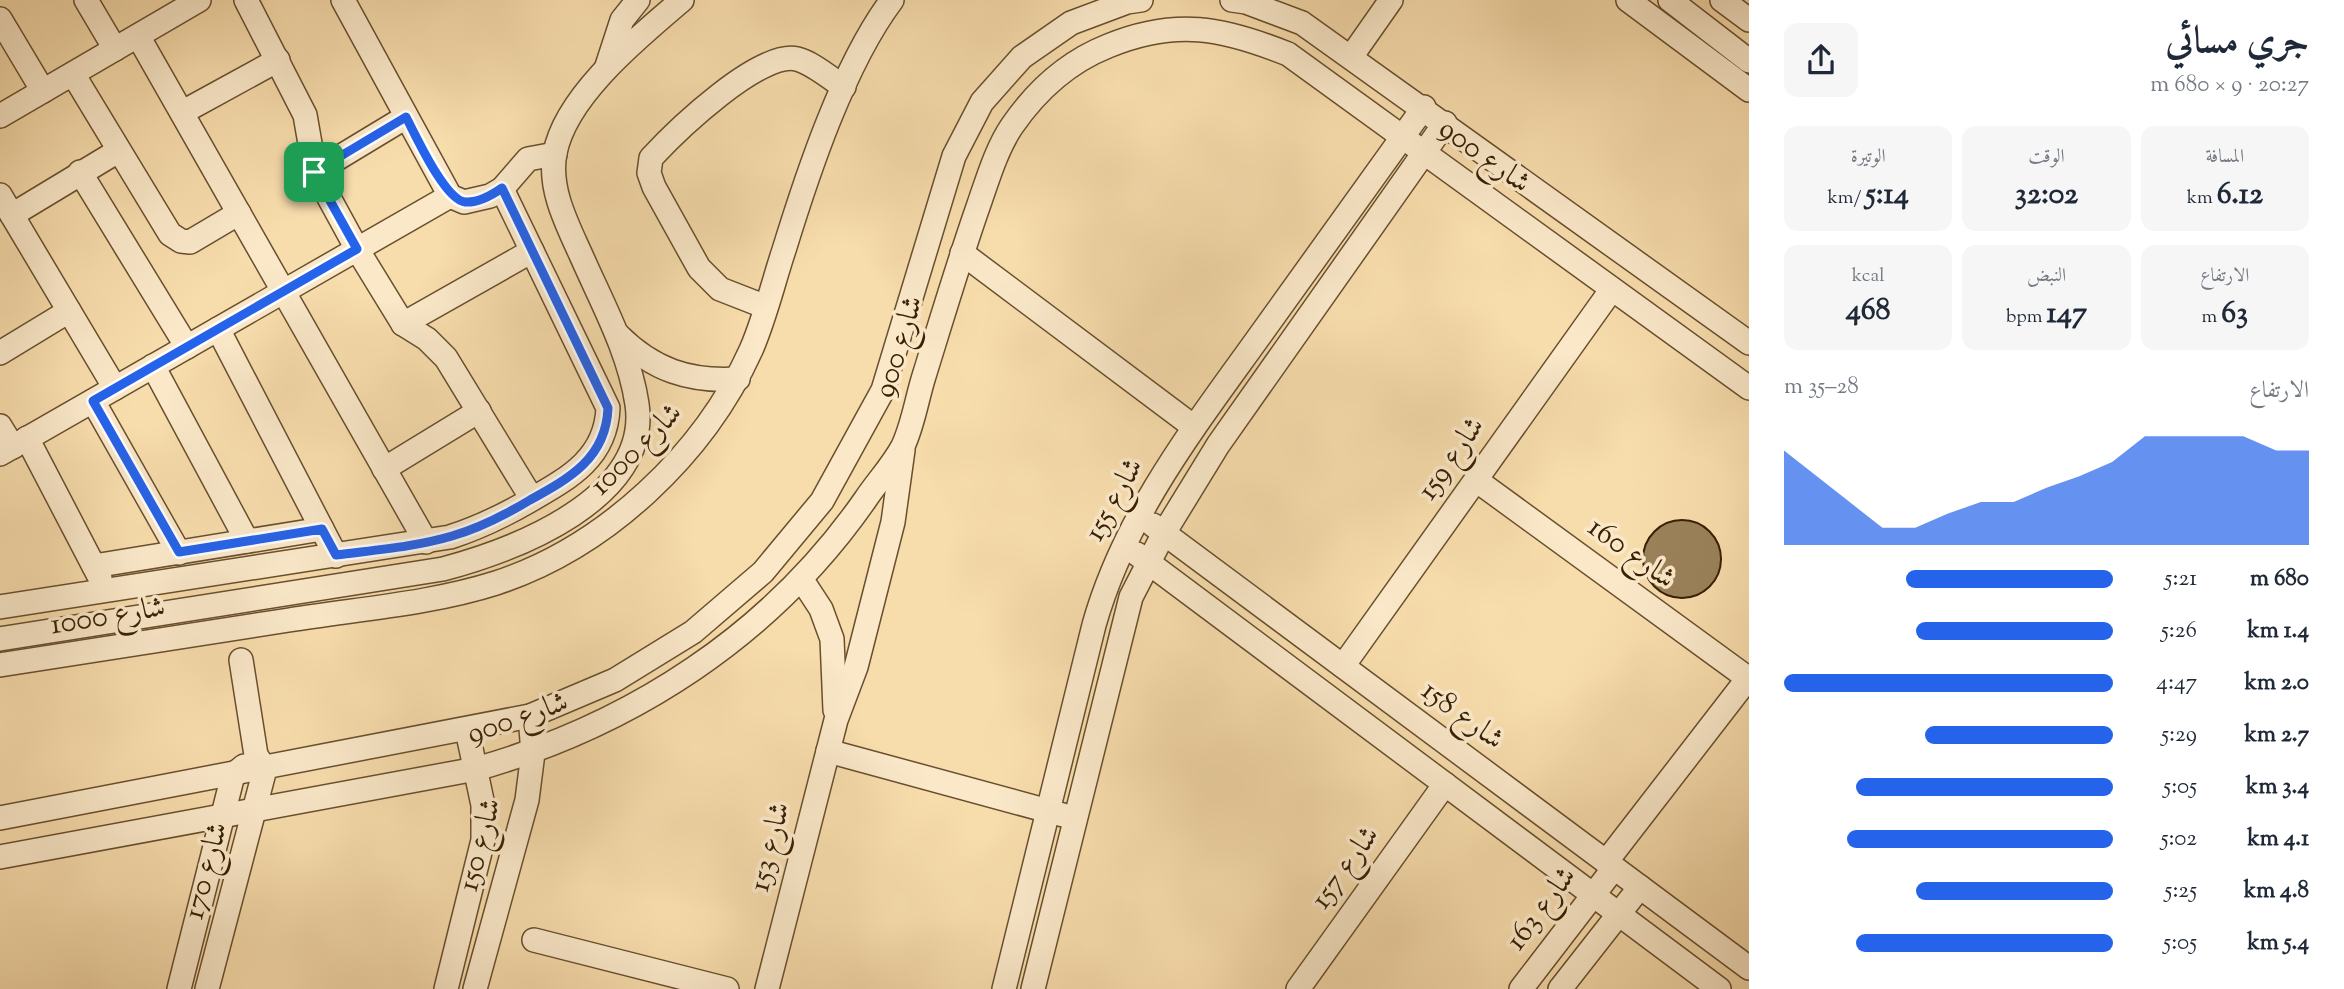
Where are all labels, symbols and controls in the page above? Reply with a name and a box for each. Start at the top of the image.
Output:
text: جري مسائي [2166,16,2309,70]
button: share [1784,23,1858,97]
text: 20:27 · 9 × 680 m [2150,69,2309,102]
street label: شارع 900 [1428,109,1539,206]
pin [284,142,344,202]
text: الوتيرة [1851,144,1886,171]
text: الوقت [2028,144,2065,171]
text: المسافة [2205,144,2244,171]
icon: arrive [295,153,333,191]
text: 5:14 [1866,174,1909,217]
text: 32:02 [2015,174,2078,217]
text: 6.12 [2217,174,2263,217]
text: /km [1827,185,1866,212]
text: km [2187,185,2217,212]
text: kcal [1852,263,1885,290]
text: النبض [2027,263,2066,290]
text: الارتفاع [2200,263,2249,290]
text: 468 [1846,290,1891,333]
street label: شارع 900 [864,291,937,404]
text: 147 [2047,293,2087,336]
text: 63 [2221,293,2248,336]
text: bpm [2006,304,2047,331]
text: m [2201,304,2221,331]
text: 28–35 m [1784,371,1859,404]
text: الارتفاع [2249,375,2309,408]
street label: شارع 1000 [581,394,694,507]
street label: شارع 159 [1408,408,1497,510]
street label: شارع 155 [1075,450,1156,550]
street label: شارع 160 [1578,507,1684,601]
text: 5:21 [2165,563,2197,596]
text: 680 m [2250,563,2309,596]
street label: شارع 1000 [47,587,169,648]
text: 5:26 [2161,615,2197,648]
text: 1.4 km [2247,615,2309,648]
text: 4:47 [2156,667,2197,700]
text: 2.0 km [2244,667,2309,700]
street label: شارع 158 [1411,671,1512,762]
street label: شارع 900 [461,682,575,757]
text: 5:29 [2161,719,2197,752]
text: 2.7 km [2244,719,2309,752]
text: 5:05 [2163,771,2197,804]
text: 3.4 km [2246,771,2309,804]
street label: شارع 150 [448,794,515,897]
street label: شارع 153 [739,798,804,897]
street label: شارع 157 [1301,817,1392,919]
street label: شارع 170 [173,818,242,925]
text: 5:02 [2161,823,2197,856]
text: 4.1 km [2247,823,2309,856]
street label: شارع 163 [1496,858,1589,961]
text: 5:25 [2165,875,2197,908]
text: 4.8 km [2244,875,2309,908]
text: 5:05 [2163,927,2197,960]
text: 5.4 km [2247,927,2309,960]

